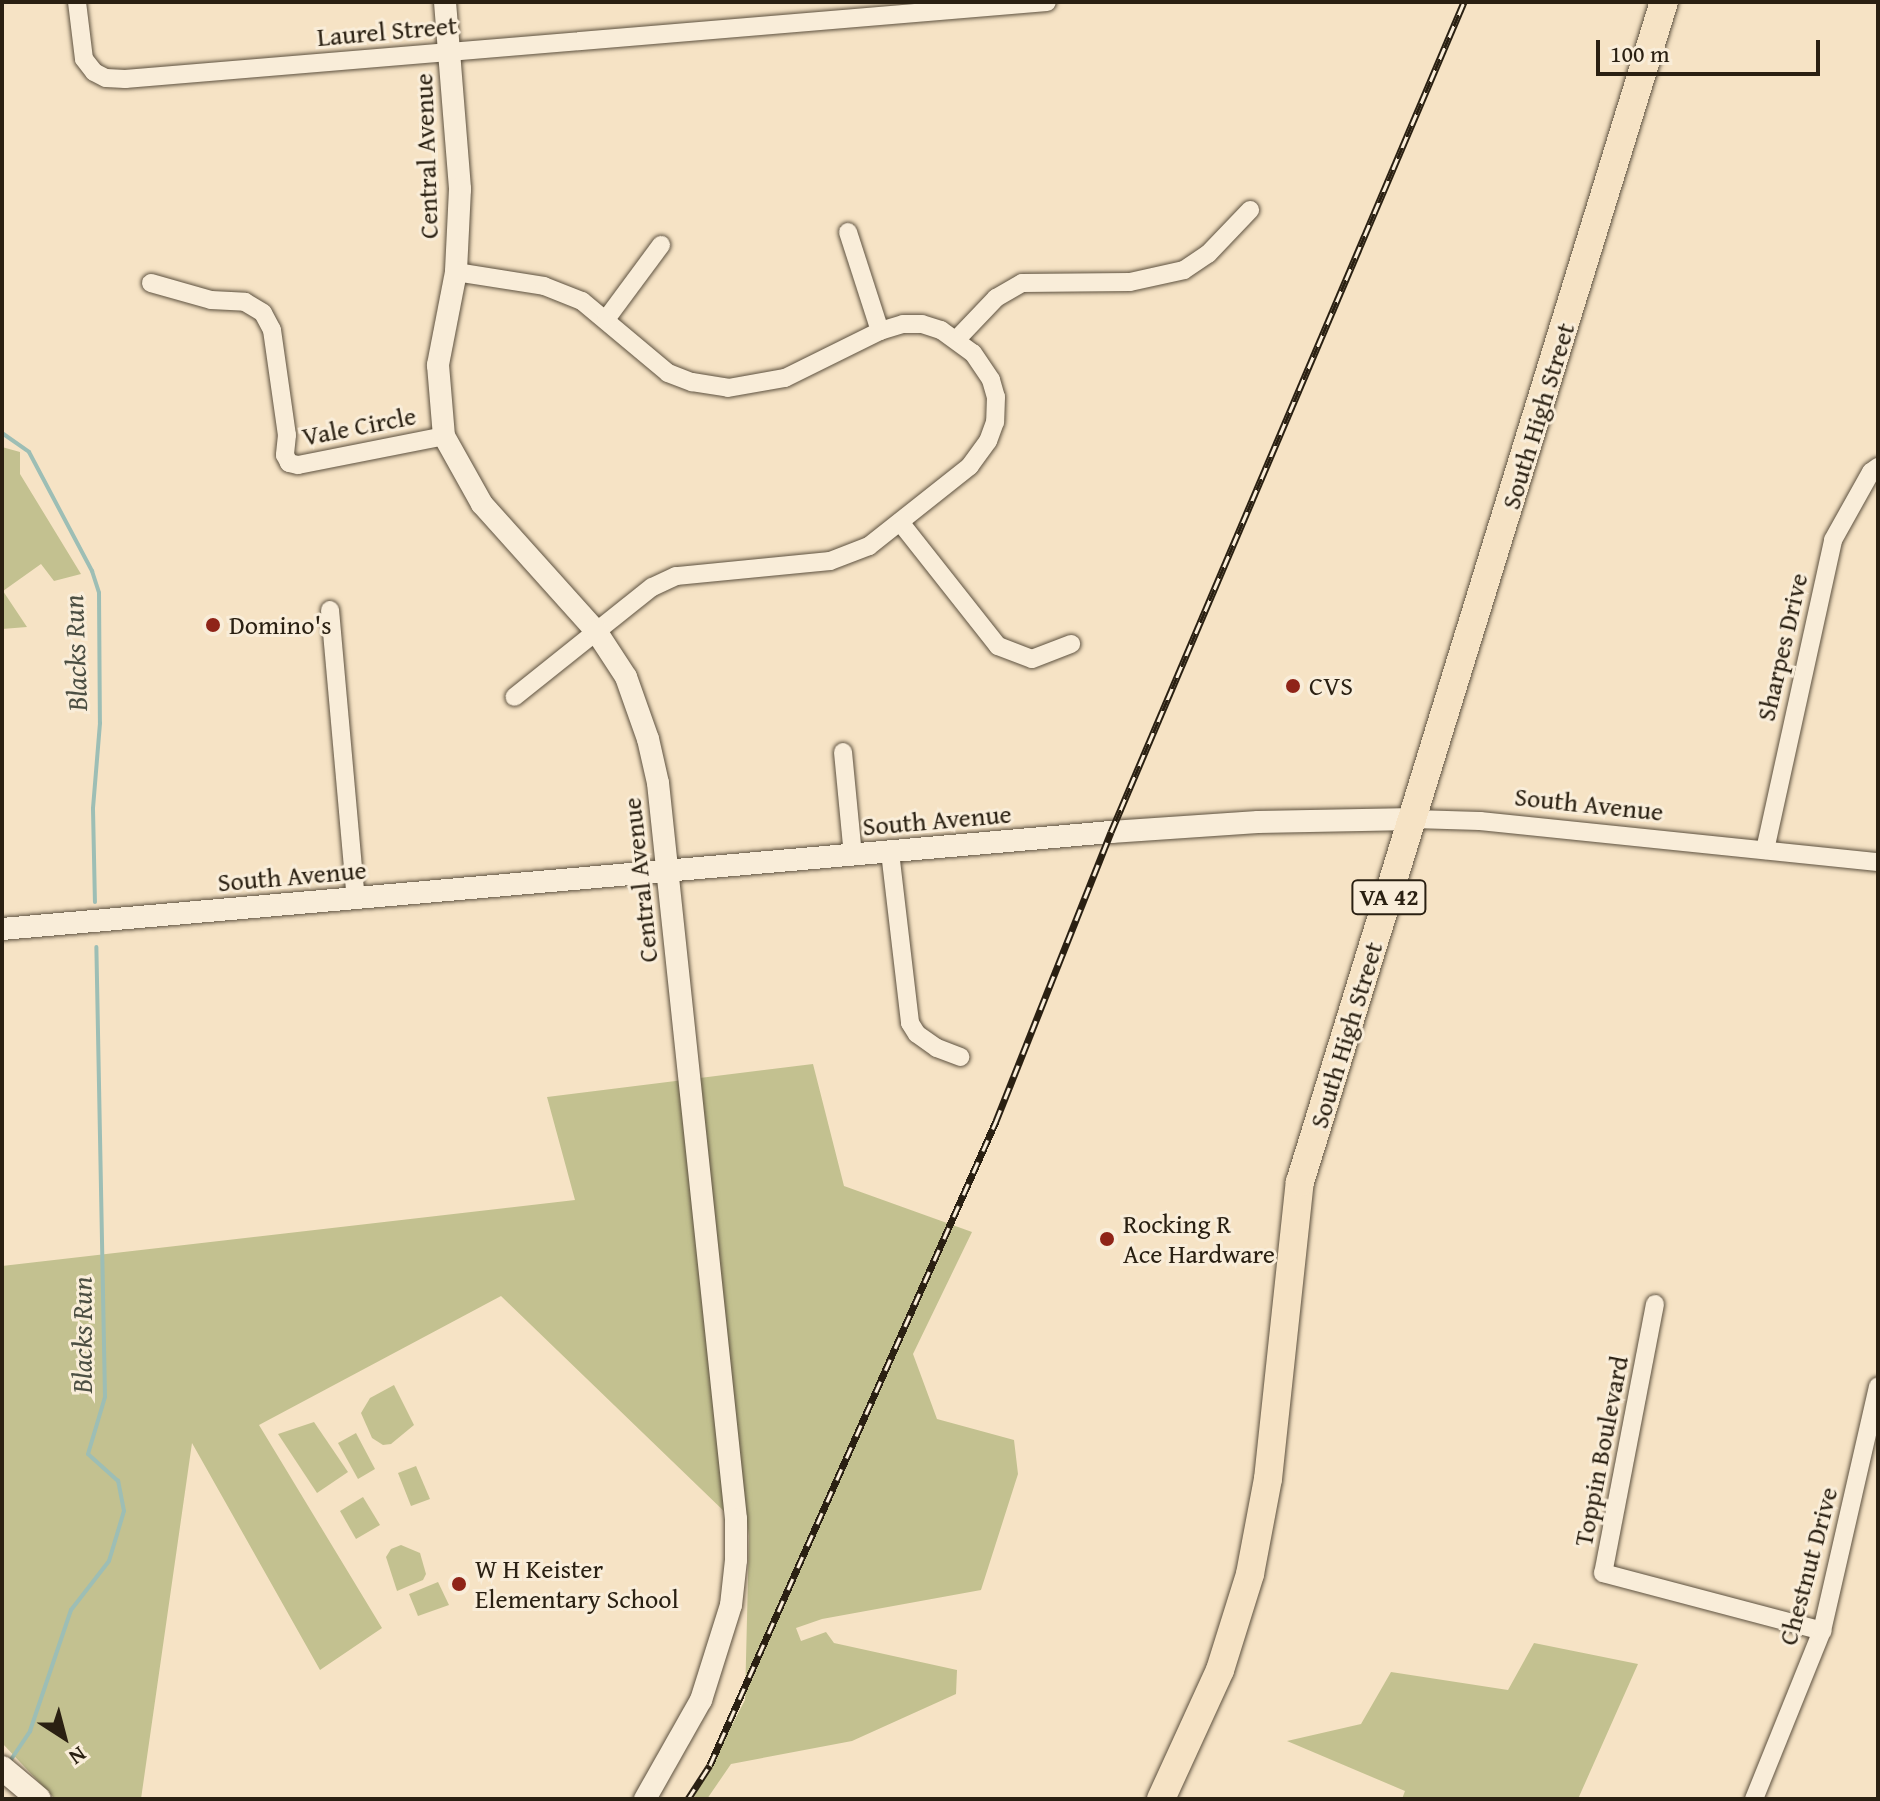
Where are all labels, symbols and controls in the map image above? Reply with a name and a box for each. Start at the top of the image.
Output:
street label: Laurel Street [316,9,458,53]
scale bar [1600,24,1824,74]
text: 100 m [1610,36,1670,71]
street label: Central Avenue [408,73,444,239]
street label: South High Street [1495,319,1581,513]
street label: Vale Circle [299,400,419,452]
street label: Sharpes Drive [1750,570,1814,724]
water label: Blacks Run [56,594,94,712]
place label: Domino's [229,609,331,641]
marker: Domino's [204,616,222,634]
place label: CVS [1309,670,1353,702]
marker: CVS [1284,677,1302,695]
street label: South Avenue [1513,781,1665,827]
street label: Central Avenue [616,796,664,964]
street label: South Avenue [861,798,1013,842]
street label: South Avenue [216,854,368,898]
road number: VA 42 [1351,877,1427,917]
street label: South High Street [1303,938,1389,1132]
place label: Rocking R Ace Hardware [1123,1208,1275,1270]
marker: Rocking R Ace Hardware [1098,1230,1116,1248]
water label: Blacks Run [65,1277,99,1393]
street label: Toppin Boulevard [1567,1353,1635,1549]
street label: Chestnut Drive [1772,1484,1844,1648]
place label: W H Keister Elementary School [475,1553,679,1614]
marker: W H Keister Elementary School [450,1575,468,1593]
north arrow [24,1697,104,1777]
text: N [63,1739,93,1774]

